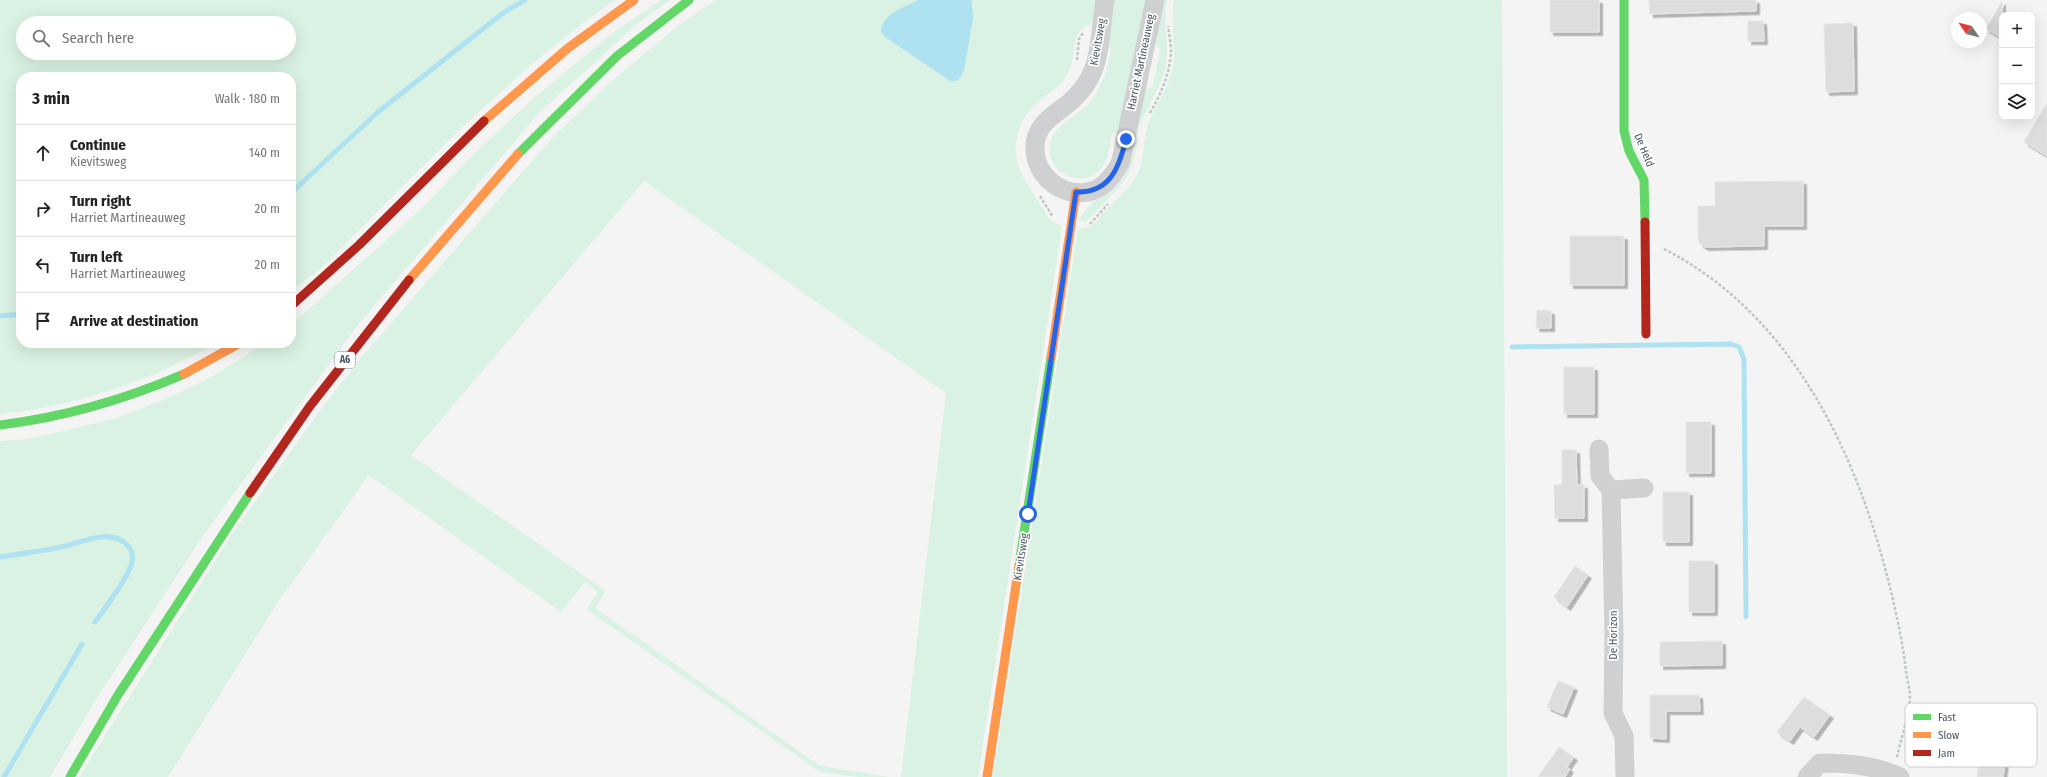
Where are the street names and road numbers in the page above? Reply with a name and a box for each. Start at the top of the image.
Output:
street label: Harriet Martineauweg [1124,12,1158,111]
street label: Kievitsweg [1087,17,1109,67]
street label: De Held [1631,131,1657,169]
road number: A6 [335,352,355,368]
street label: Kievitsweg [1011,532,1031,582]
street label: De Horizon [1607,610,1620,660]

